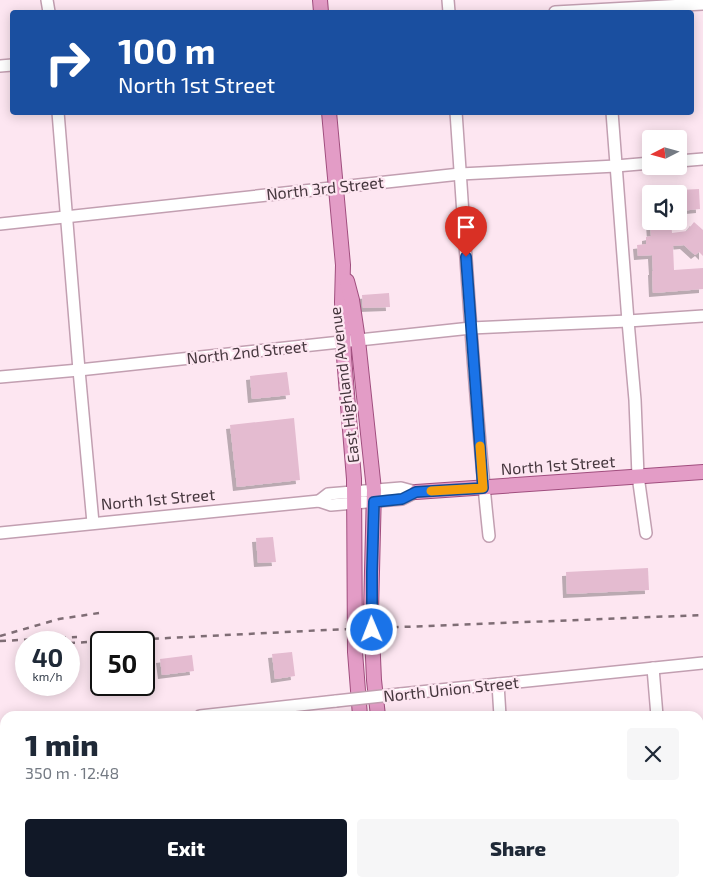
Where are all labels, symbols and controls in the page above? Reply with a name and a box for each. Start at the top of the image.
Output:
text: 100 m [118,29,216,71]
icon: right [35,30,100,95]
text: North 1st Street [118,71,275,97]
north arrow [642,130,688,175]
map controls [642,130,687,230]
street label: North 3rd Street [265,172,385,203]
button: sound [642,185,687,230]
pin [445,206,487,257]
icon: arrive [452,213,480,241]
street label: East Highland Avenue [324,306,363,464]
street label: North 2nd Street [186,336,308,367]
street label: North 1st Street [500,451,616,478]
street label: North 1st Street [100,484,216,513]
position arrow [345,603,397,655]
speed limit sign: 50 [90,631,155,696]
text: 40 [32,642,63,672]
text: km/h [33,669,62,683]
street label: North Union Street [382,672,520,705]
text: 1 min [25,726,99,762]
button: close [627,728,679,780]
text: 350 m · 12:48 [25,763,119,782]
button: Exit [25,819,347,877]
button: Share [357,819,679,877]

